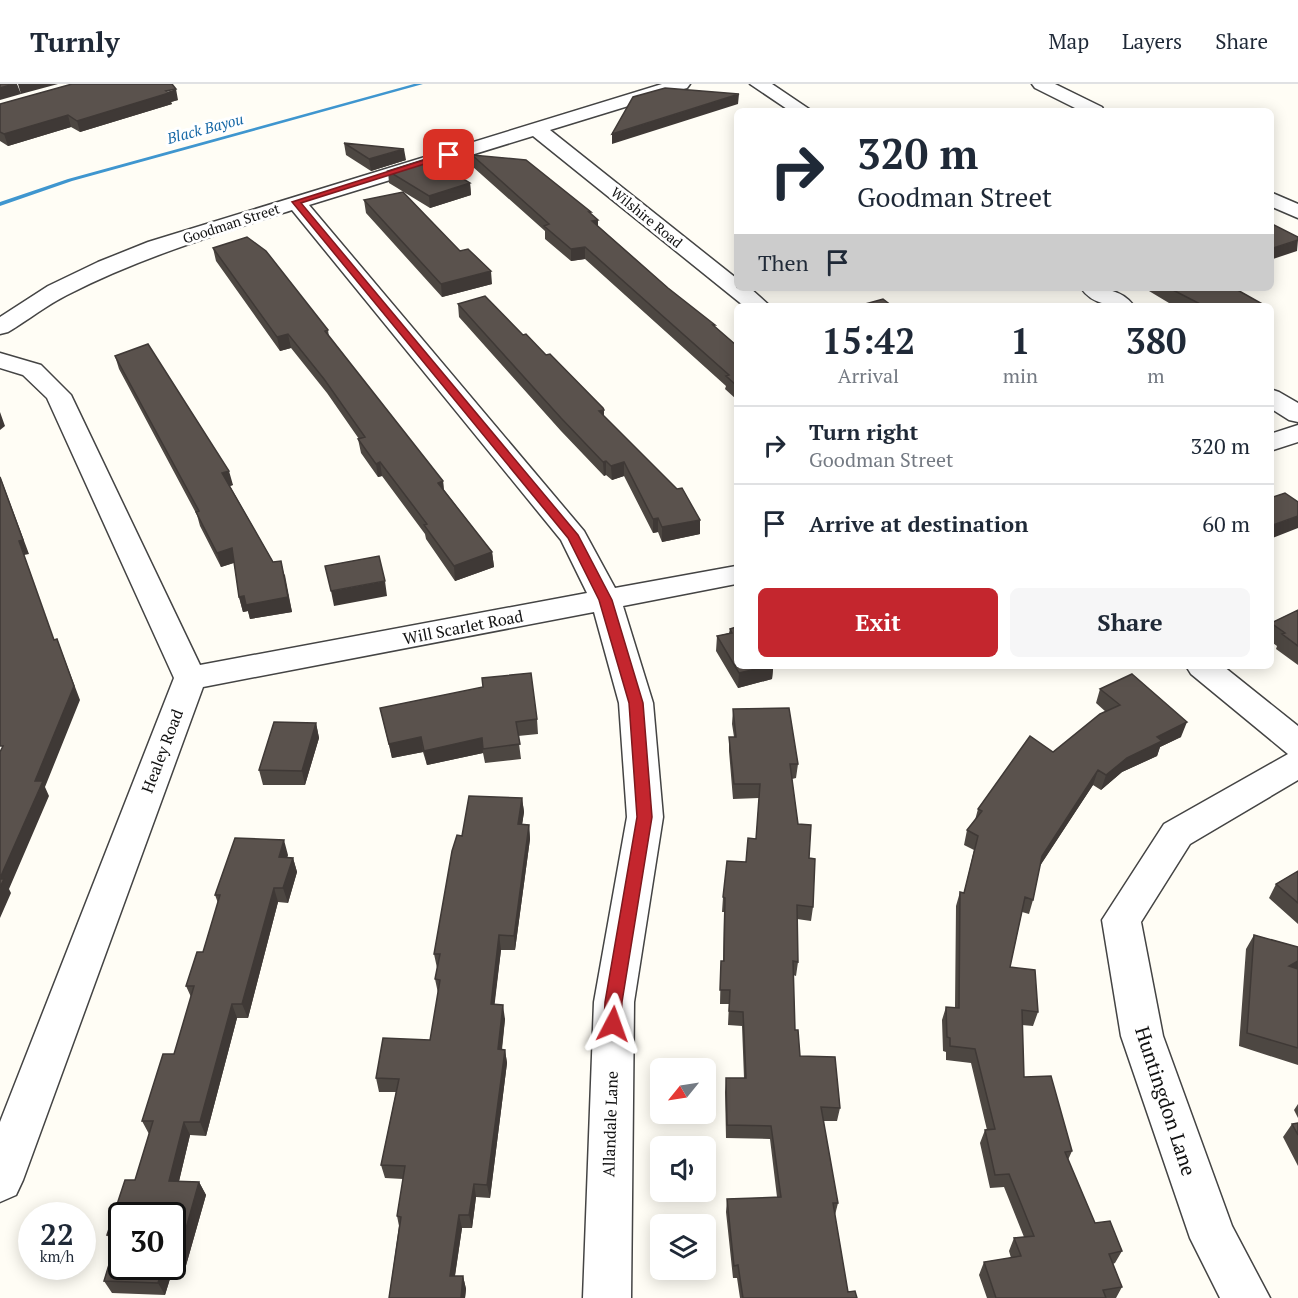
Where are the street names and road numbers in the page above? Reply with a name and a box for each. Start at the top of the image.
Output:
street label: Wilshire Road [607,182,687,252]
street label: Goodman Street [180,198,283,248]
street label: Will Scarlet Road [401,605,525,649]
street label: Healey Road [136,706,188,796]
street label: Huntingdon Lane [1129,1023,1203,1179]
street label: Allandale Lane [597,1071,623,1177]

